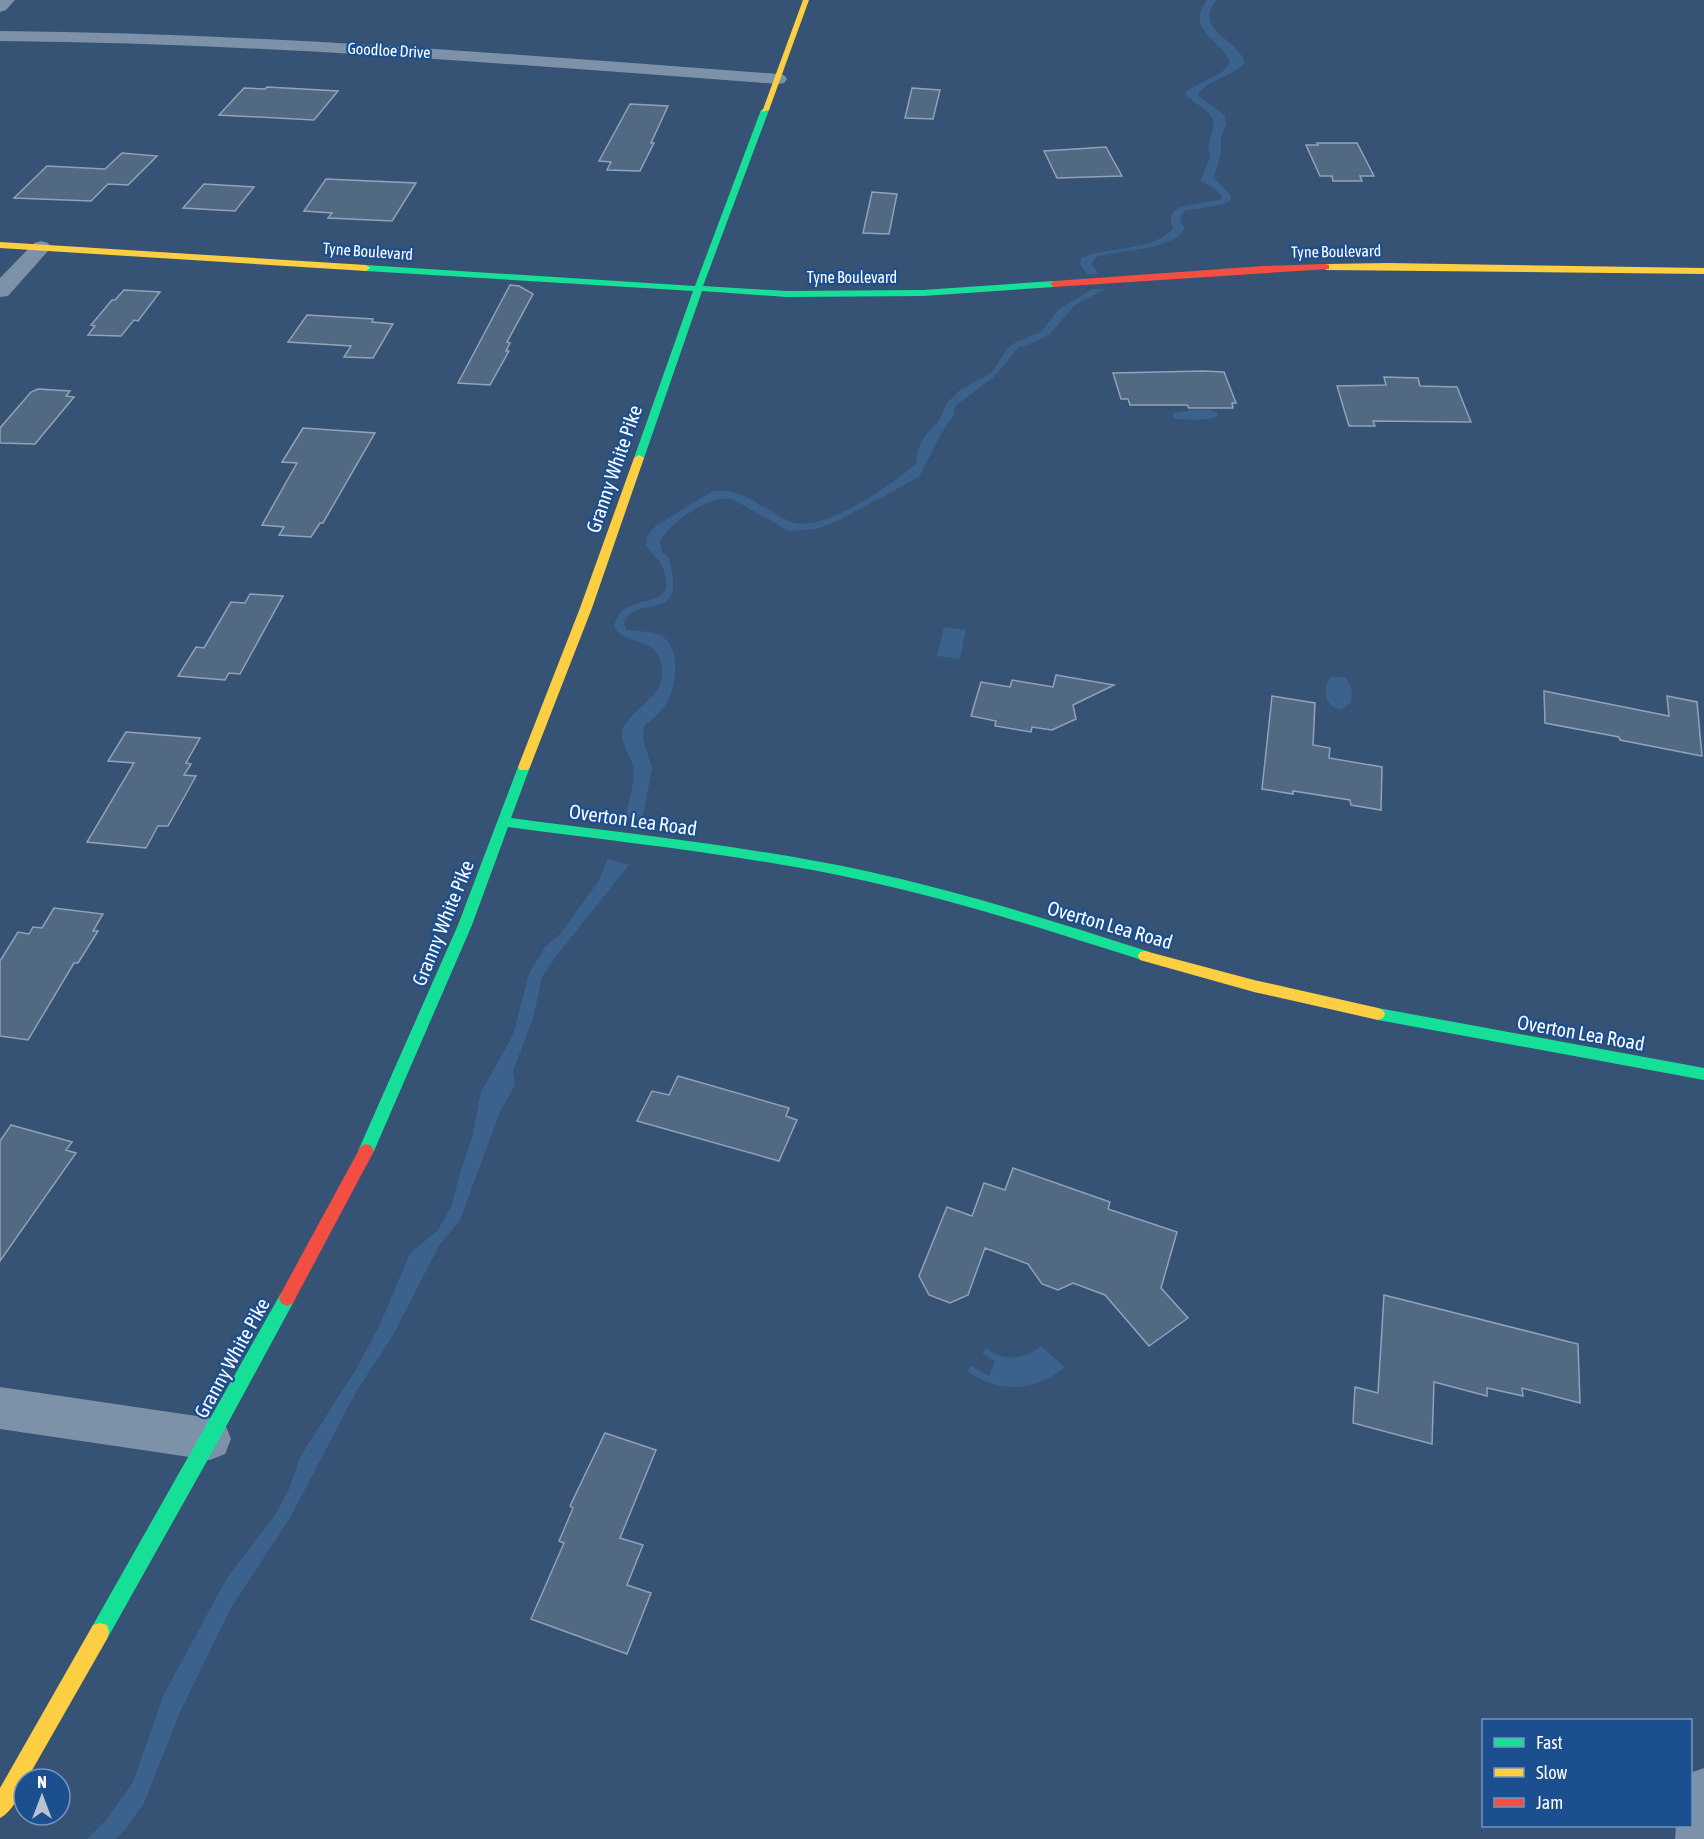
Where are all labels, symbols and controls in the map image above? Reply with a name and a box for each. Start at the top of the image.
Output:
street label: Goodloe Drive [347,39,431,61]
street label: Tyne Boulevard [322,239,414,264]
street label: Tyne Boulevard [1291,241,1381,262]
street label: Tyne Boulevard [807,268,897,287]
street label: Granny White Pike [581,402,646,536]
street label: Overton Lea Road [568,799,699,840]
street label: Granny White Pike [407,857,478,989]
street label: Overton Lea Road [1045,896,1175,953]
street label: Overton Lea Road [1516,1010,1647,1055]
street label: Granny White Pike [189,1294,274,1422]
legend [1482,1719,1692,1827]
text: Fast [1536,1732,1563,1753]
text: Slow [1536,1762,1567,1783]
north arrow [12,1767,72,1827]
text: N [37,1773,47,1791]
text: Jam [1536,1792,1563,1813]

